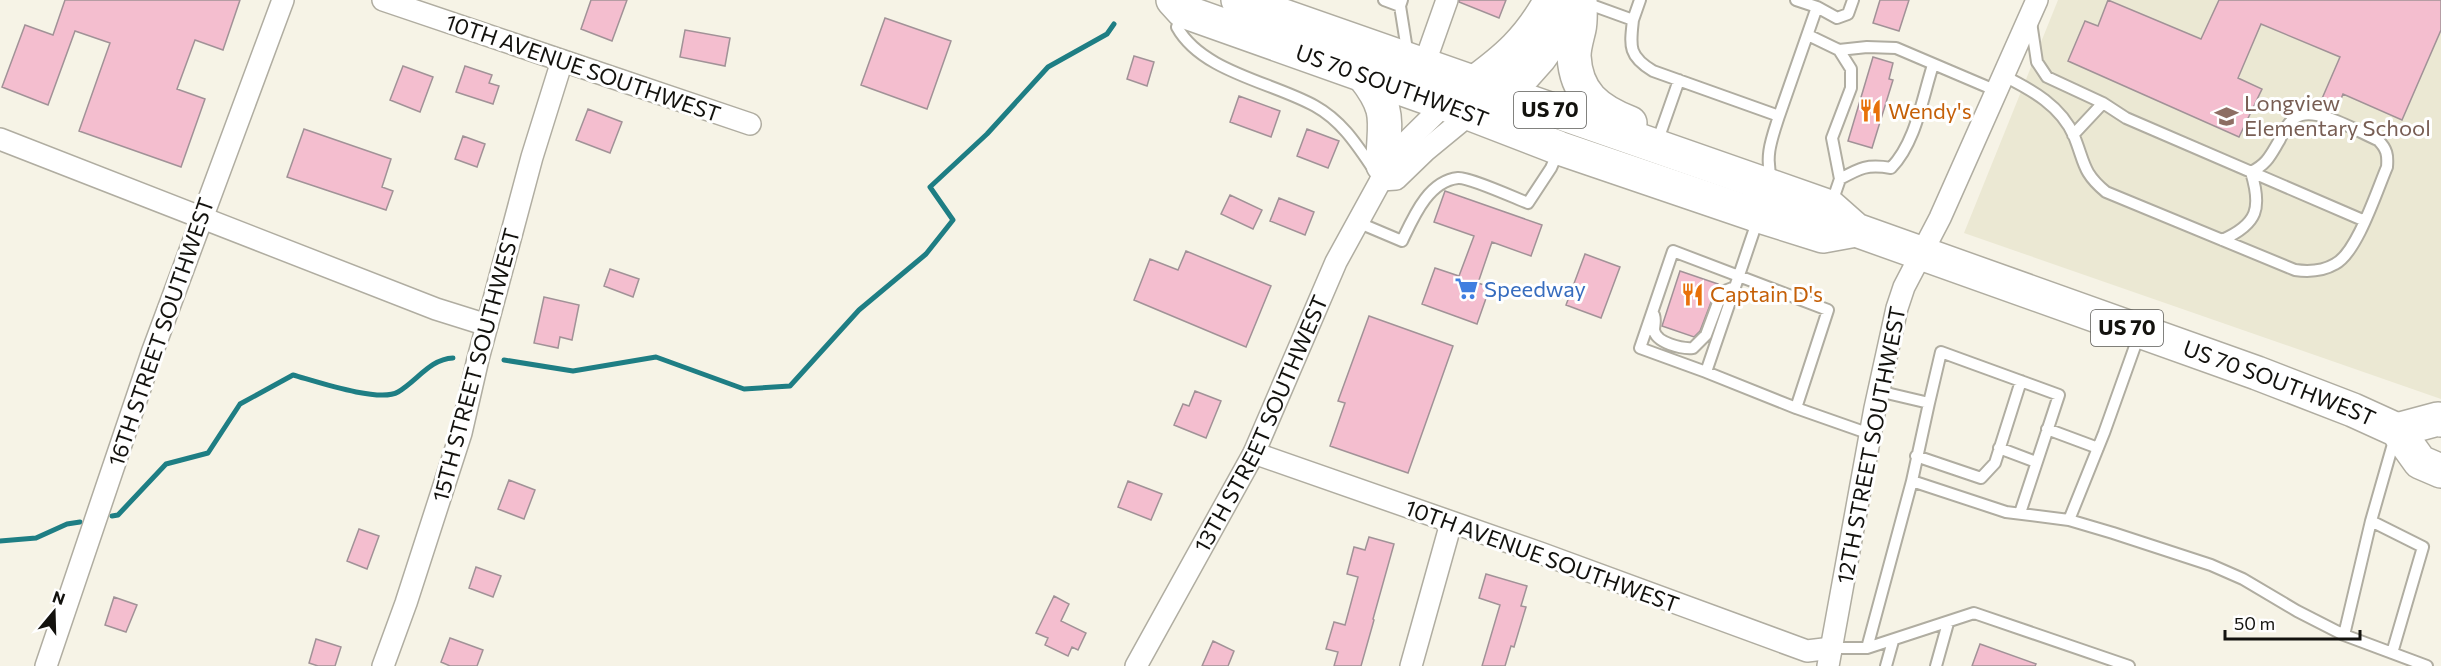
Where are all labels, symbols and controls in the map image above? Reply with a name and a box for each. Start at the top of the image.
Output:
street label: 10TH AVENUE SOUTHWEST [442,8,724,127]
street label: US 70 SOUTHWEST [1292,38,1493,133]
place label: Longview Elementary School [2244,89,2431,141]
road number: US 70 [1514,92,1586,128]
place label: Wendy's [1888,97,1972,124]
restaurant icon: Wendy's [1857,98,1883,124]
school or university icon: Longview Elementary School [2213,103,2239,129]
street label: 16TH STREET SOUTHWEST [102,194,219,470]
street label: 15TH STREET SOUTHWEST [426,225,525,505]
place label: Speedway [1484,275,1586,302]
supermarket icon: Speedway [1453,276,1479,302]
place label: Captain D's [1710,280,1823,307]
restaurant icon: Captain D's [1679,281,1705,307]
street label: 13TH STREET SOUTHWEST [1188,291,1333,557]
street label: 12TH STREET SOUTHWEST [1830,304,1911,586]
road number: US 70 [2091,310,2163,346]
street label: US 70 SOUTHWEST [2180,334,2380,431]
street label: 10TH AVENUE SOUTHWEST [1402,493,1683,618]
north arrow [24,582,84,642]
text: N [50,586,68,608]
scale bar [2225,603,2360,641]
text: 50 m [2234,612,2275,634]

